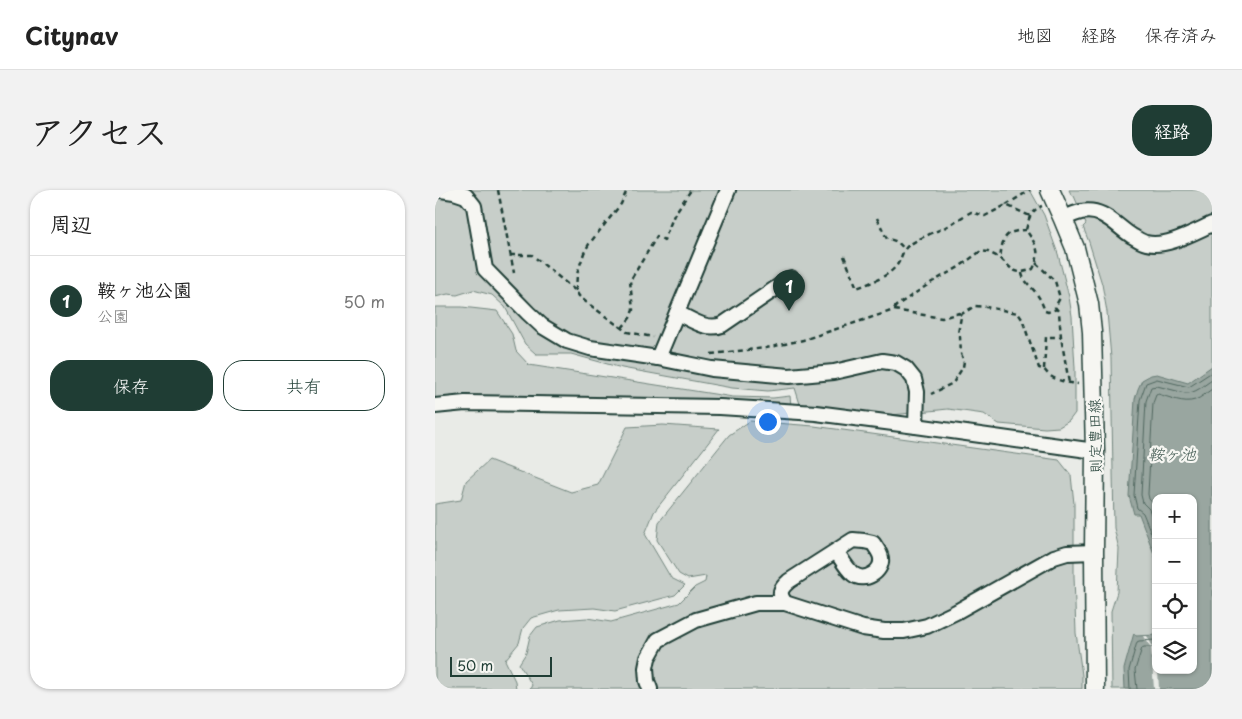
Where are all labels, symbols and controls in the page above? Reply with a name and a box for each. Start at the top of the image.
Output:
text: Citynav [25,17,118,53]
text: 地図 [1017,21,1053,48]
text: 経路 [1081,21,1117,48]
text: 保存済み [1145,21,1217,48]
text: アクセス [30,104,168,157]
button: 経路 [1132,105,1212,156]
text: 周辺 [50,207,92,239]
pin: 1 [773,270,805,311]
text: 鞍ヶ池公園 [97,275,192,303]
text: 1 [62,289,70,313]
text: 50 m [344,289,385,313]
text: 公園 [97,303,129,327]
button: 保存 [50,360,213,411]
button: 共有 [223,360,385,411]
street label: 則定豊田線 [1082,398,1106,474]
your location [755,409,781,435]
water label: 鞍ヶ池 [1148,441,1197,465]
map controls [1152,494,1197,674]
button: + [1152,494,1197,539]
button: − [1152,539,1197,584]
button: locate [1152,584,1197,629]
button: layers [1152,629,1197,674]
scale bar [450,654,553,677]
text: 50 m [457,655,493,676]

